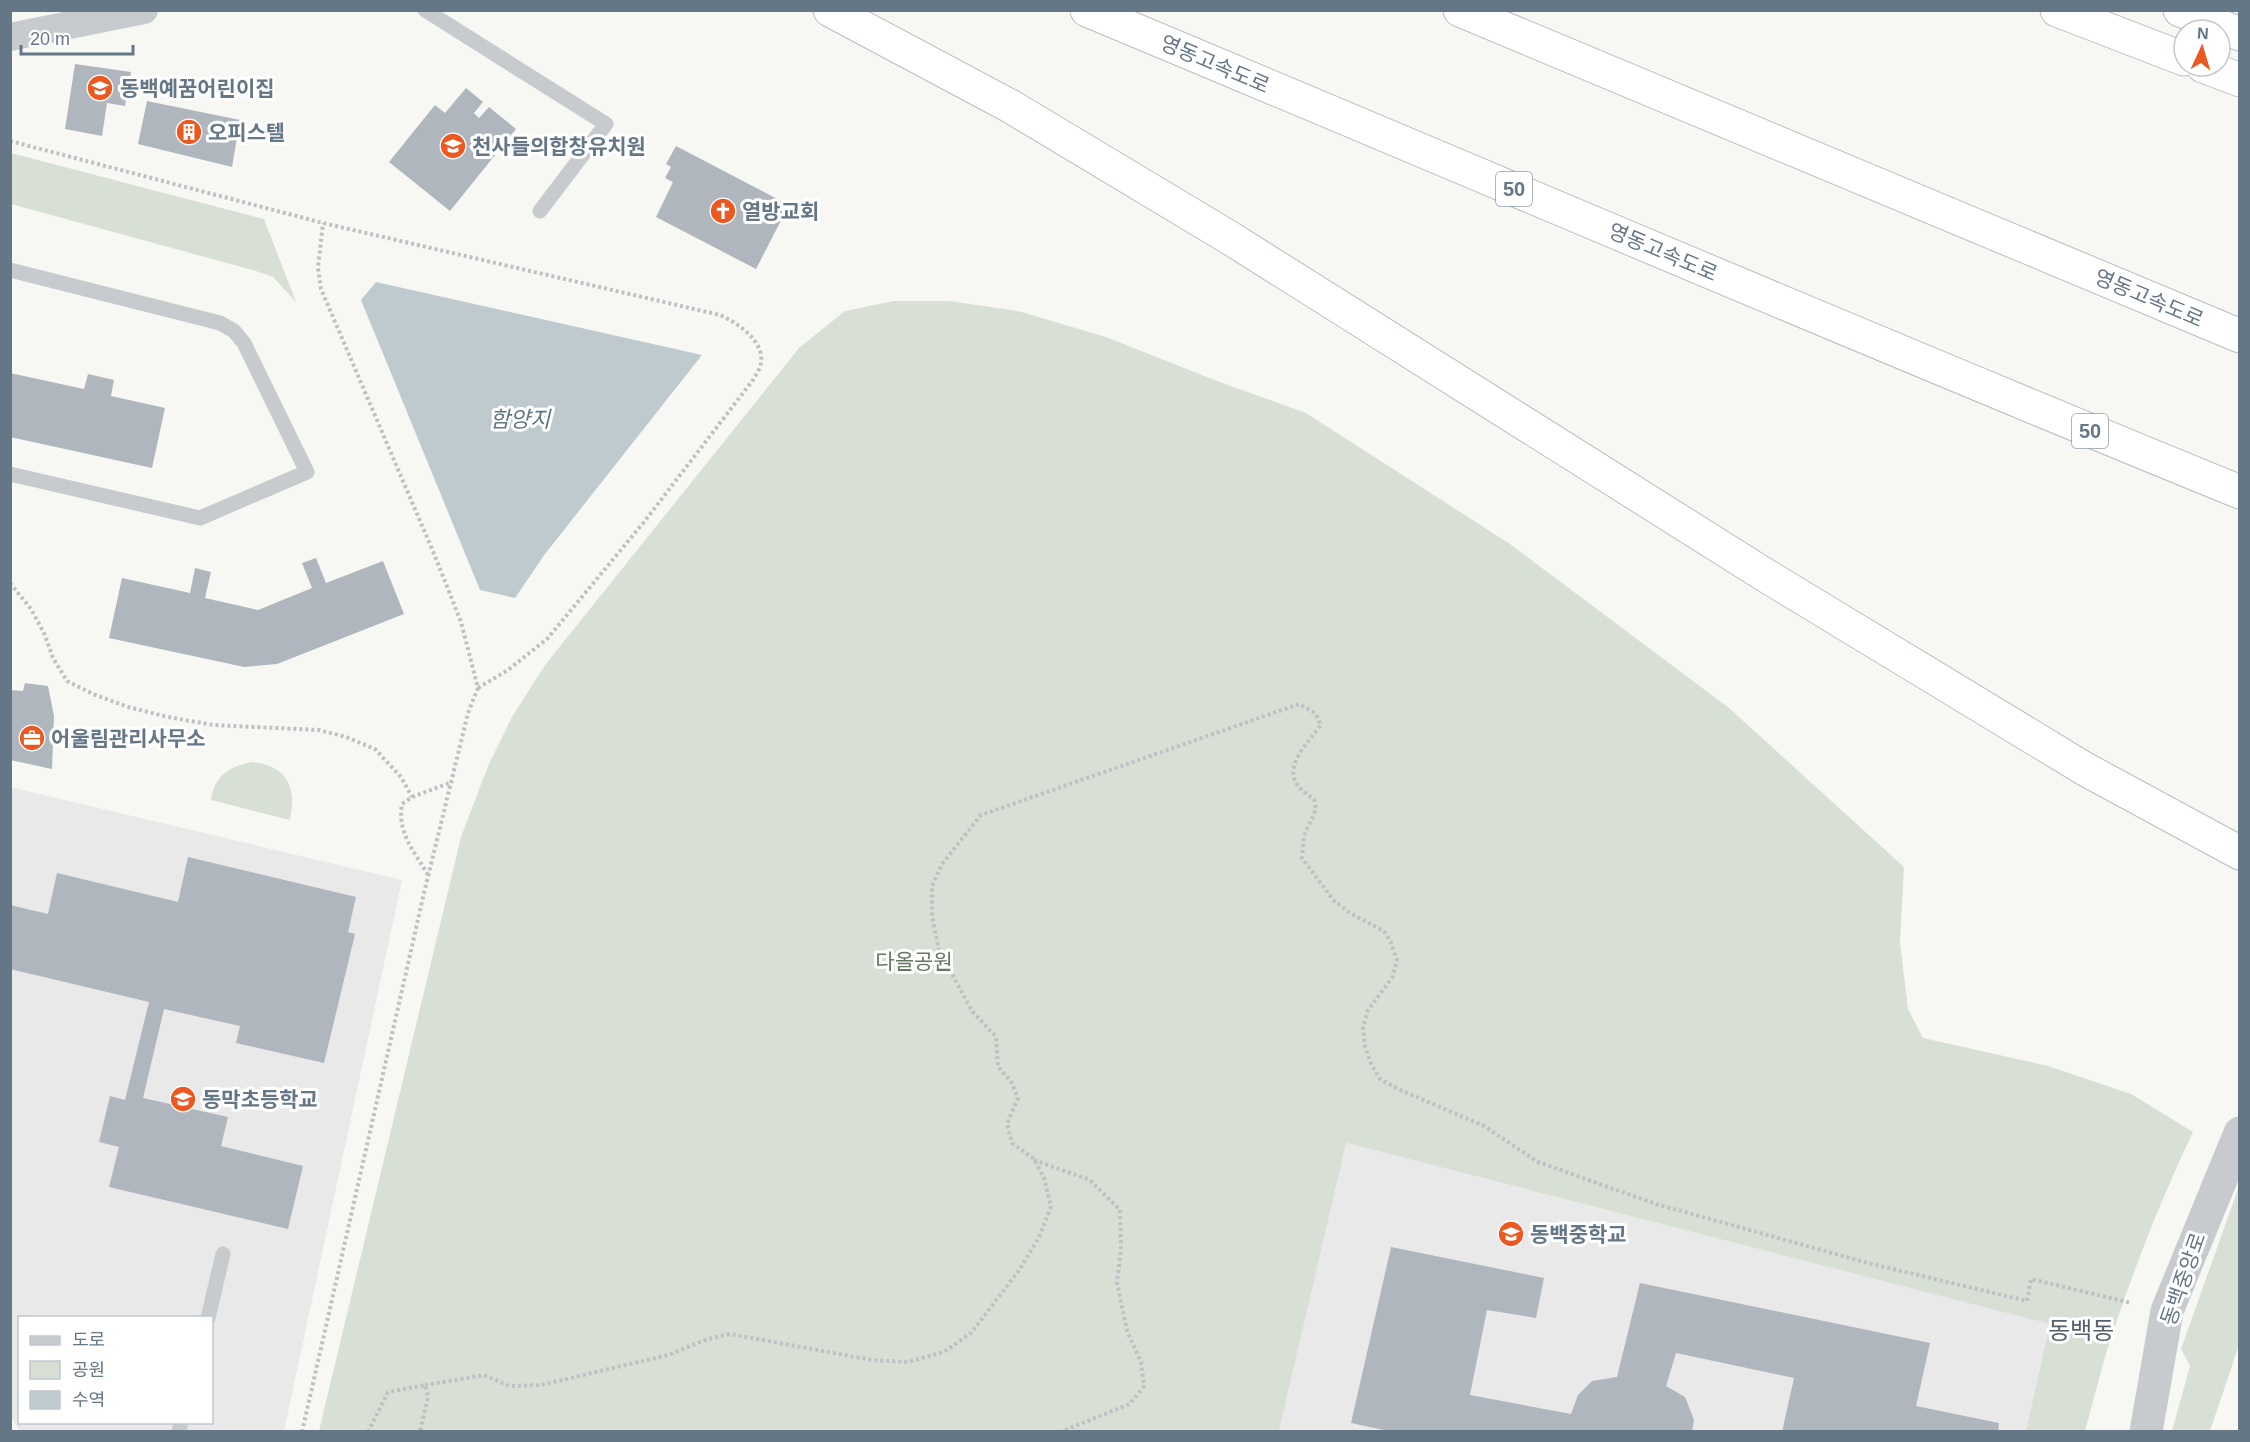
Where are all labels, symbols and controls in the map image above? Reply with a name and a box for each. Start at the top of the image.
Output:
scale bar [21,18,134,56]
north arrow [2172,18,2232,78]
text: N [2197,25,2209,42]
text: 20 m [30,29,70,49]
street label: 영동고속도로 [1157,31,1273,97]
school or university icon: 동백예꿈어린이집 [85,73,115,103]
place label: 동백예꿈어린이집 [120,77,275,100]
building icon: 오피스텔 [174,117,204,147]
place label: 오피스텔 [208,121,285,144]
school or university icon: 천사들의합창유치원 [438,131,468,161]
place label: 천사들의합창유치원 [472,135,646,158]
road number: 50 [1496,172,1532,206]
church icon: 열방교회 [708,196,738,226]
place label: 열방교회 [742,200,819,223]
street label: 영동고속도로 [1605,219,1721,285]
street label: 영동고속도로 [2091,265,2207,331]
water label: 함양지 [490,407,552,432]
road number: 50 [2072,414,2108,448]
office icon: 어울림관리사무소 [17,723,47,753]
place label: 어울림관리사무소 [51,727,206,750]
park label: 다올공원 [875,950,953,973]
school or university icon: 동막초등학교 [168,1084,198,1114]
place label: 동막초등학교 [202,1088,318,1111]
school or university icon: 동백중학교 [1496,1219,1526,1249]
place label: 동백중학교 [1530,1223,1627,1246]
street label: 동백중앙로 [2156,1230,2210,1328]
legend [18,1316,213,1424]
district label: 동백동 [2048,1317,2114,1344]
text: 도로 [72,1330,105,1350]
text: 공원 [72,1360,105,1380]
text: 수역 [72,1390,105,1410]

